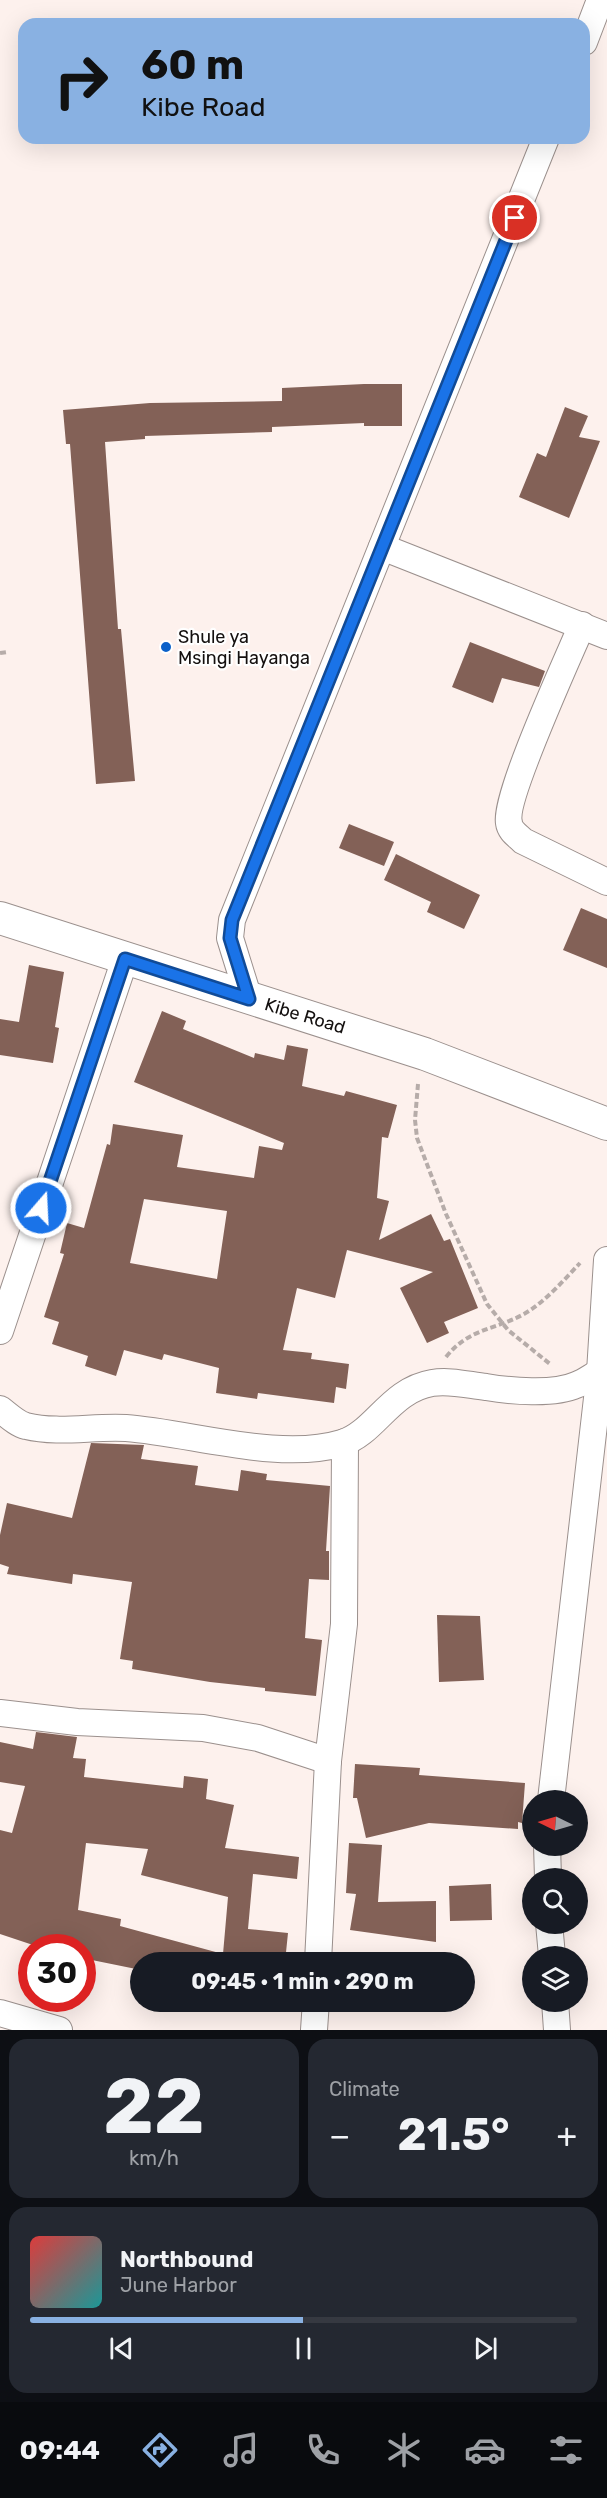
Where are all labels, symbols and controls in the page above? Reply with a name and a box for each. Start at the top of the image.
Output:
text: 60 m [141,40,244,90]
icon: right [42,42,120,120]
text: Kibe Road [141,91,266,123]
pin [489,192,540,243]
icon: arrive [498,201,531,234]
place label: Shule ya Msingi Hayanga [178,626,310,669]
marker: Shule ya Msingi Hayanga [159,640,173,654]
street label: Kibe Road [262,993,348,1039]
position arrow [9,1176,73,1240]
north arrow [522,1790,588,1856]
map controls [522,1790,588,2012]
button: search [522,1868,588,1934]
speed limit sign: 30 [18,1934,96,2012]
button: layers [522,1946,588,2012]
text: 09:45 · 1 min · 290 m [191,1968,414,1995]
text: 22 [103,2060,205,2153]
text: Climate [329,2077,400,2101]
text: 21.5° [397,2108,509,2161]
text: − [329,2116,350,2155]
text: + [556,2116,577,2155]
text: km/h [129,2146,179,2170]
text: Northbound [120,2246,253,2273]
text: June Harbor [120,2273,237,2297]
icon: previous [105,2332,138,2365]
icon: pause [287,2332,320,2365]
icon: next [469,2332,502,2365]
icon: directions [139,2429,181,2471]
icon: music [220,2429,262,2471]
icon: phone [302,2429,344,2471]
icon: climate [383,2429,425,2471]
icon: car [464,2429,506,2471]
icon: filters [545,2429,587,2471]
text: 09:44 [20,2434,100,2466]

